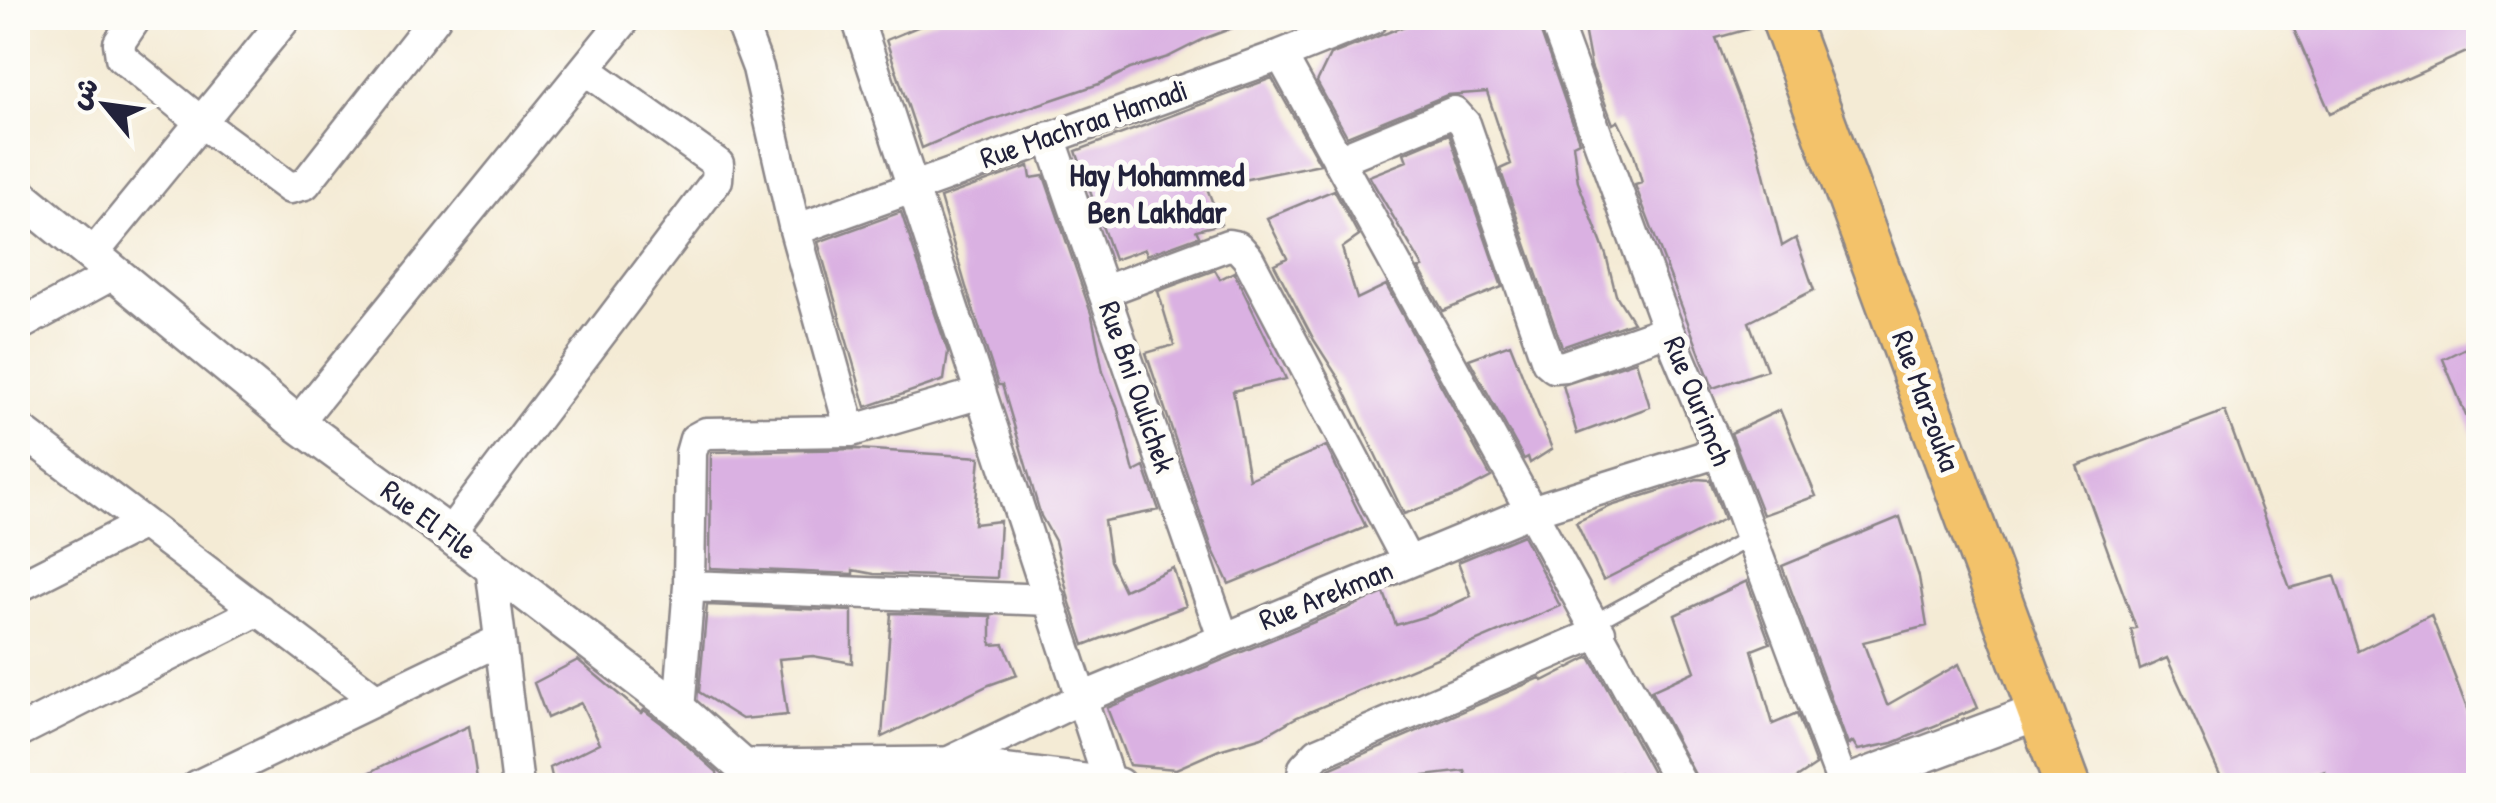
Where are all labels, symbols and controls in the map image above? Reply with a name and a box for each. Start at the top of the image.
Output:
north arrow [55,55,155,155]
street label: Rue Machraa Hamadi [975,69,1193,177]
text: ش [59,70,107,116]
district label: Hay Mohammed Ben Lakhdar [1069,153,1245,233]
street label: Rue Bni Oulichek [1090,296,1186,478]
street label: Rue Marzouka [1883,325,1971,477]
street label: Rue Ourimch [1655,330,1743,471]
street label: Rue El File [373,470,486,568]
street label: Rue Arekman [1253,549,1398,639]

